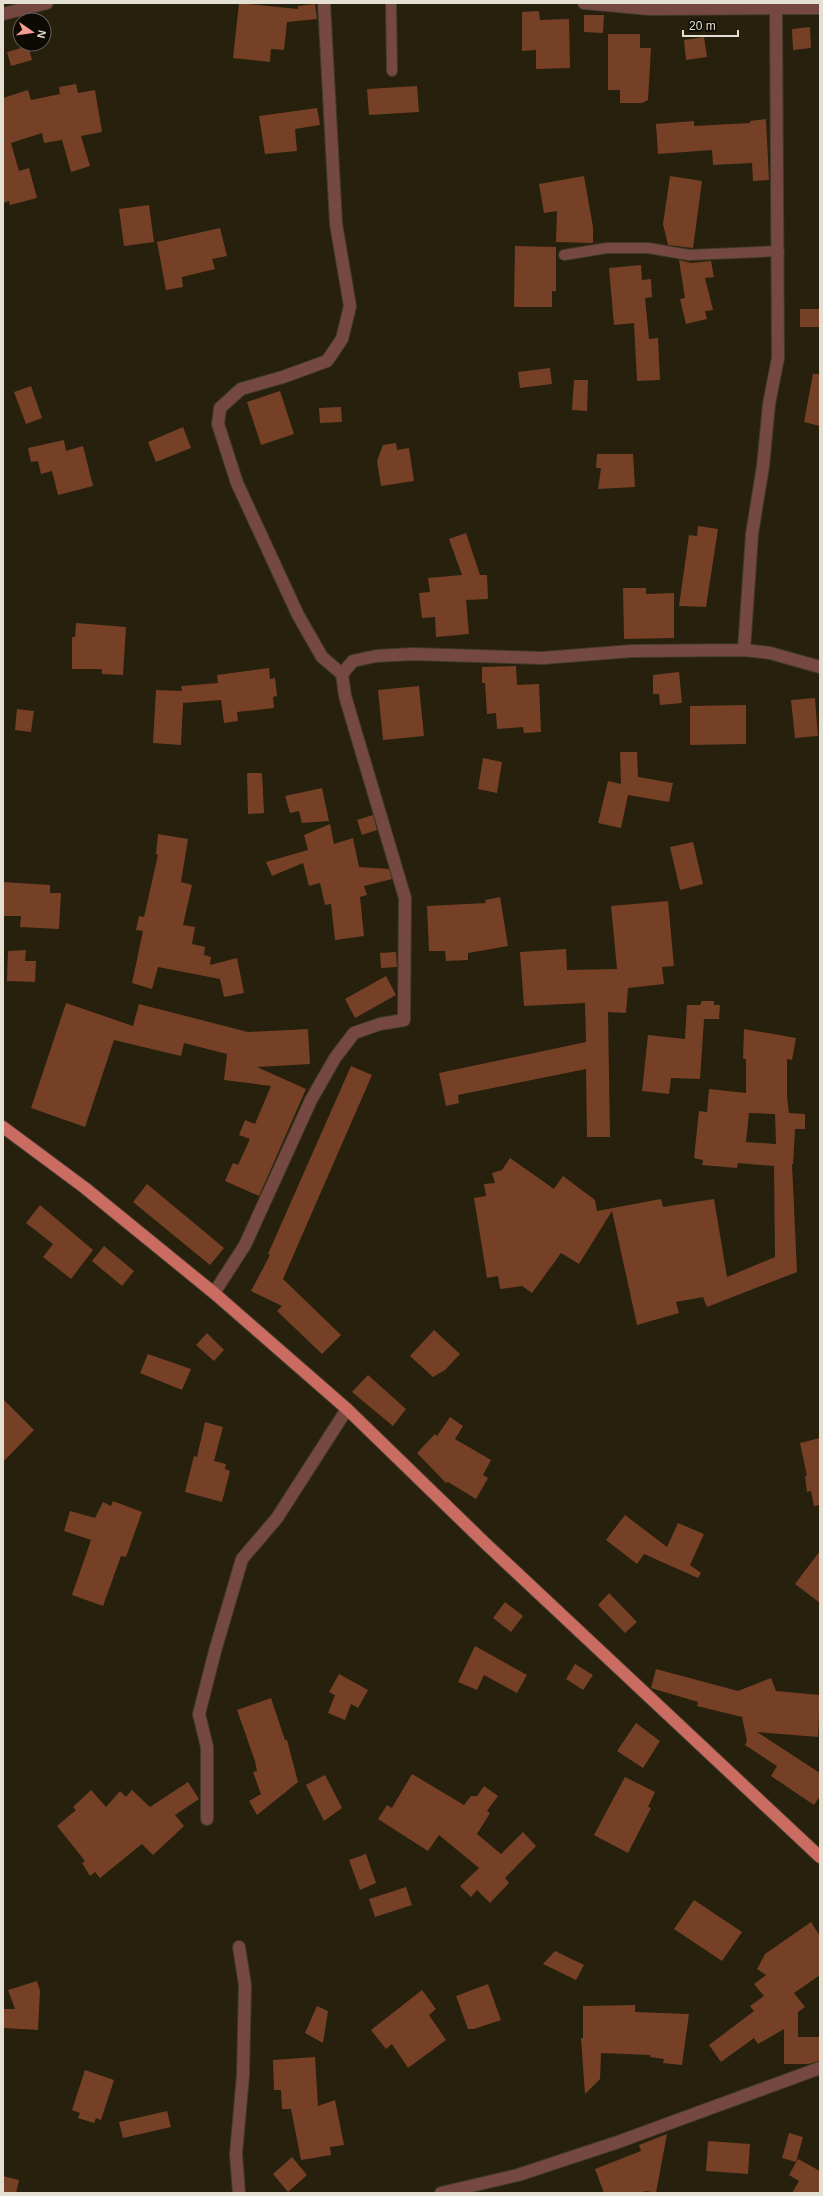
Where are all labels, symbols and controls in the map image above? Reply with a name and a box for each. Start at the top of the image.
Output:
north arrow [12,12,52,52]
scale bar [683,12,738,38]
text: 20 m [689,19,716,33]
text: N [35,29,48,40]

